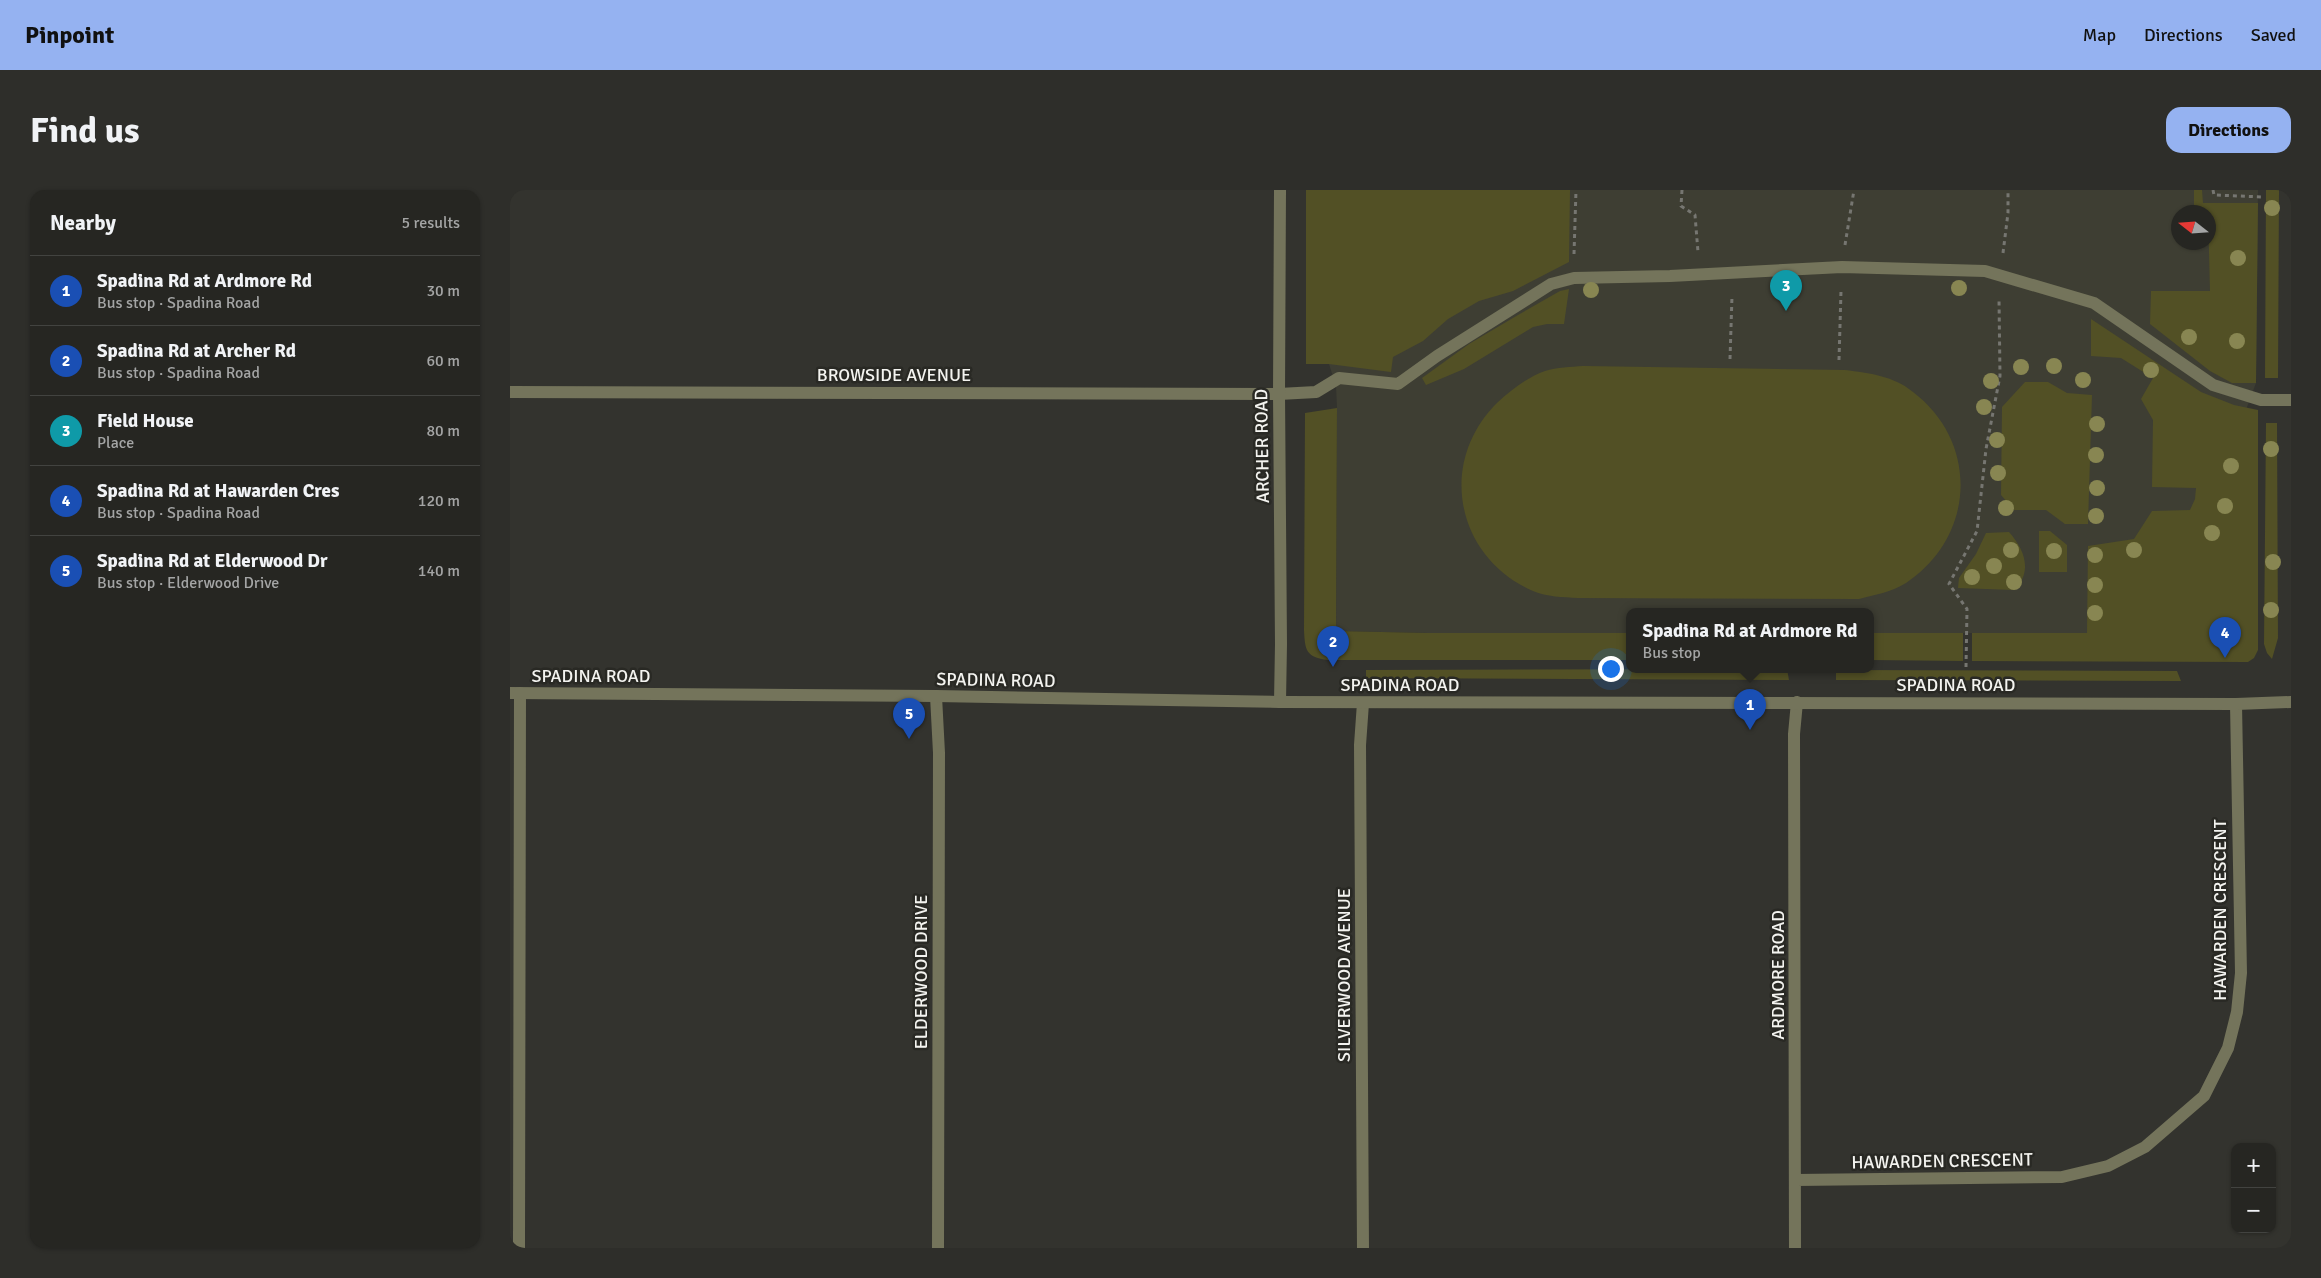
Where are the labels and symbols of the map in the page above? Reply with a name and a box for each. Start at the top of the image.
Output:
north arrow [2171,205,2216,250]
pin: 3 [1770,270,1802,311]
street label: BROWSIDE AVENUE [817,364,971,386]
street label: ARCHER ROAD [1250,389,1274,503]
pin: 4 [2209,617,2241,658]
pin: 2 [1317,626,1349,667]
your location [1598,656,1624,682]
street label: SPADINA ROAD [531,665,651,687]
street label: SPADINA ROAD [936,668,1056,692]
street label: SPADINA ROAD [1340,674,1460,696]
street label: SPADINA ROAD [1896,674,2016,696]
pin: 1 [1734,689,1766,730]
pin: 5 [893,698,925,739]
street label: HAWARDEN CRESCENT [2209,819,2231,1001]
street label: SILVERWOOD AVENUE [1333,888,1355,1062]
street label: ELDERWOOD DRIVE [910,895,932,1049]
street label: ARDMORE ROAD [1767,910,1789,1040]
street label: HAWARDEN CRESCENT [1851,1148,2033,1174]

